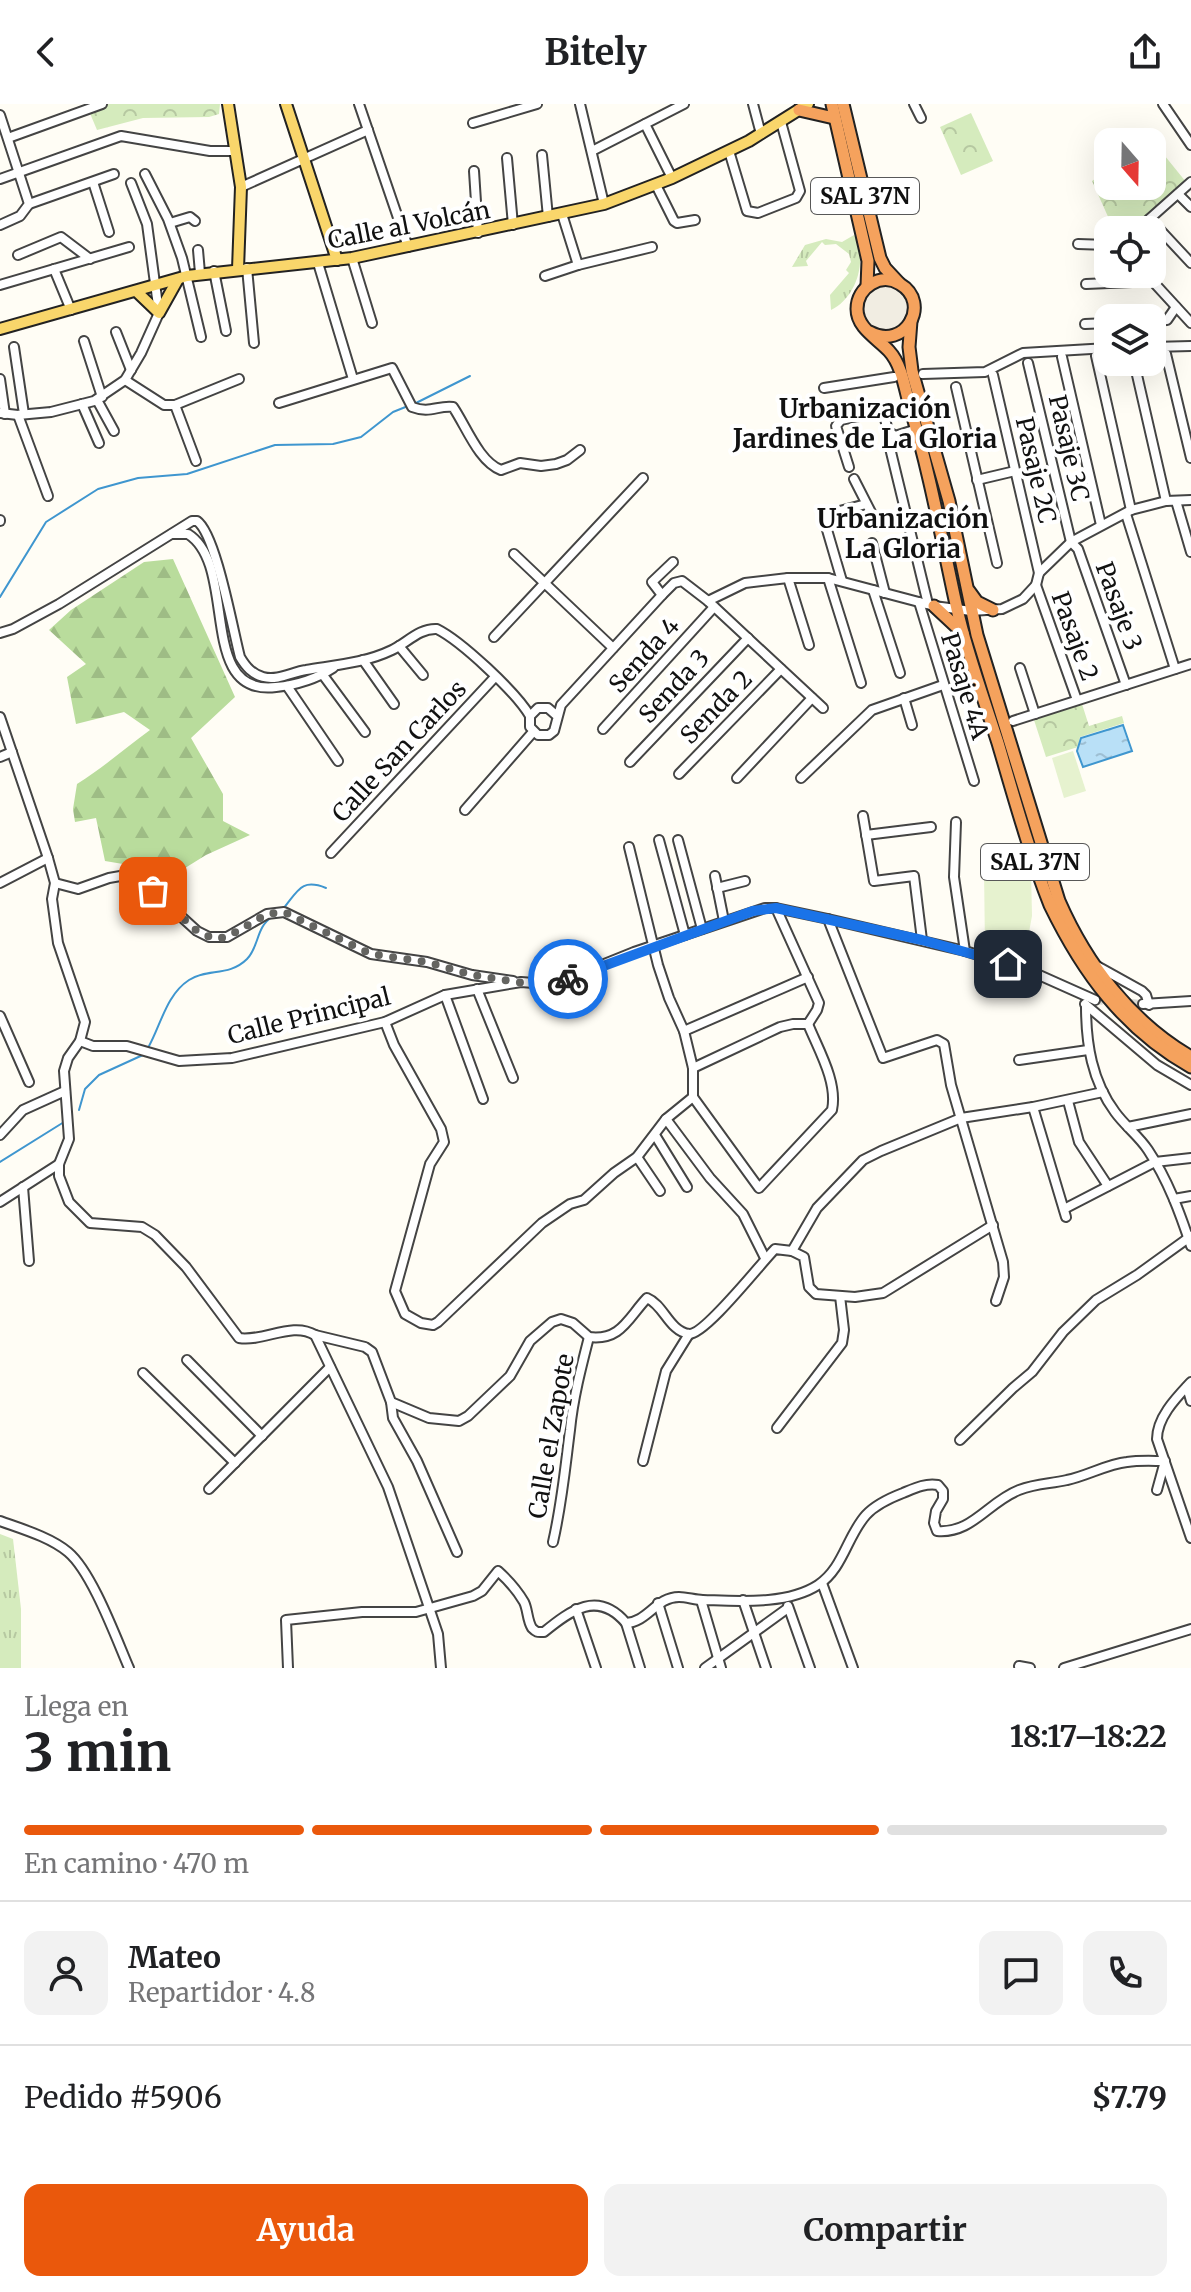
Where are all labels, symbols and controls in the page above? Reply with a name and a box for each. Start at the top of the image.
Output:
icon: back [24,30,68,74]
text: Bitely [544,30,647,75]
icon: share [1123,30,1167,74]
north arrow [1094,128,1166,200]
map controls [1094,128,1166,376]
road number: SAL 37N [811,178,919,214]
street label: Calle al Volcán [325,194,493,256]
button: locate [1094,216,1166,288]
button: layers [1094,304,1166,376]
district label: Urbanización Jardines de La Gloria [732,392,997,455]
street label: Pasaje 3C [1042,392,1096,504]
street label: Pasaje 2C [1009,414,1063,526]
district label: Urbanización La Gloria [817,502,989,565]
street label: Pasaje 3 [1089,557,1149,655]
street label: Pasaje 2 [1045,587,1105,685]
street label: Senda 4 [602,611,686,699]
street label: Pasaje 4A [934,629,996,744]
street label: Senda 3 [632,643,716,729]
street label: Senda 2 [673,664,759,750]
street label: Calle San Carlos [325,673,473,829]
road number: SAL 37N [981,844,1089,880]
pin [119,857,187,925]
icon: bag [131,869,175,913]
pin [974,930,1042,998]
courier [528,939,608,1019]
icon: home [986,942,1030,986]
icon: bike [546,957,590,1001]
street label: Calle Principal [224,981,394,1051]
street label: Calle el Zapote [521,1351,581,1521]
text: Llega en [24,1690,128,1723]
text: 18:17–18:22 [1010,1717,1167,1755]
text: 3 min [24,1720,171,1785]
text: En camino · 470 m [24,1847,249,1880]
button: person [24,1931,108,2015]
button: chat [979,1931,1063,2015]
button: phone [1083,1931,1167,2015]
text: Mateo [128,1938,221,1976]
text: Repartidor · 4.8 [128,1976,315,2009]
text: Pedido #5906 [24,2078,222,2116]
text: $7.79 [1092,2078,1167,2116]
button: Ayuda [24,2184,588,2276]
button: Compartir [604,2184,1167,2276]

